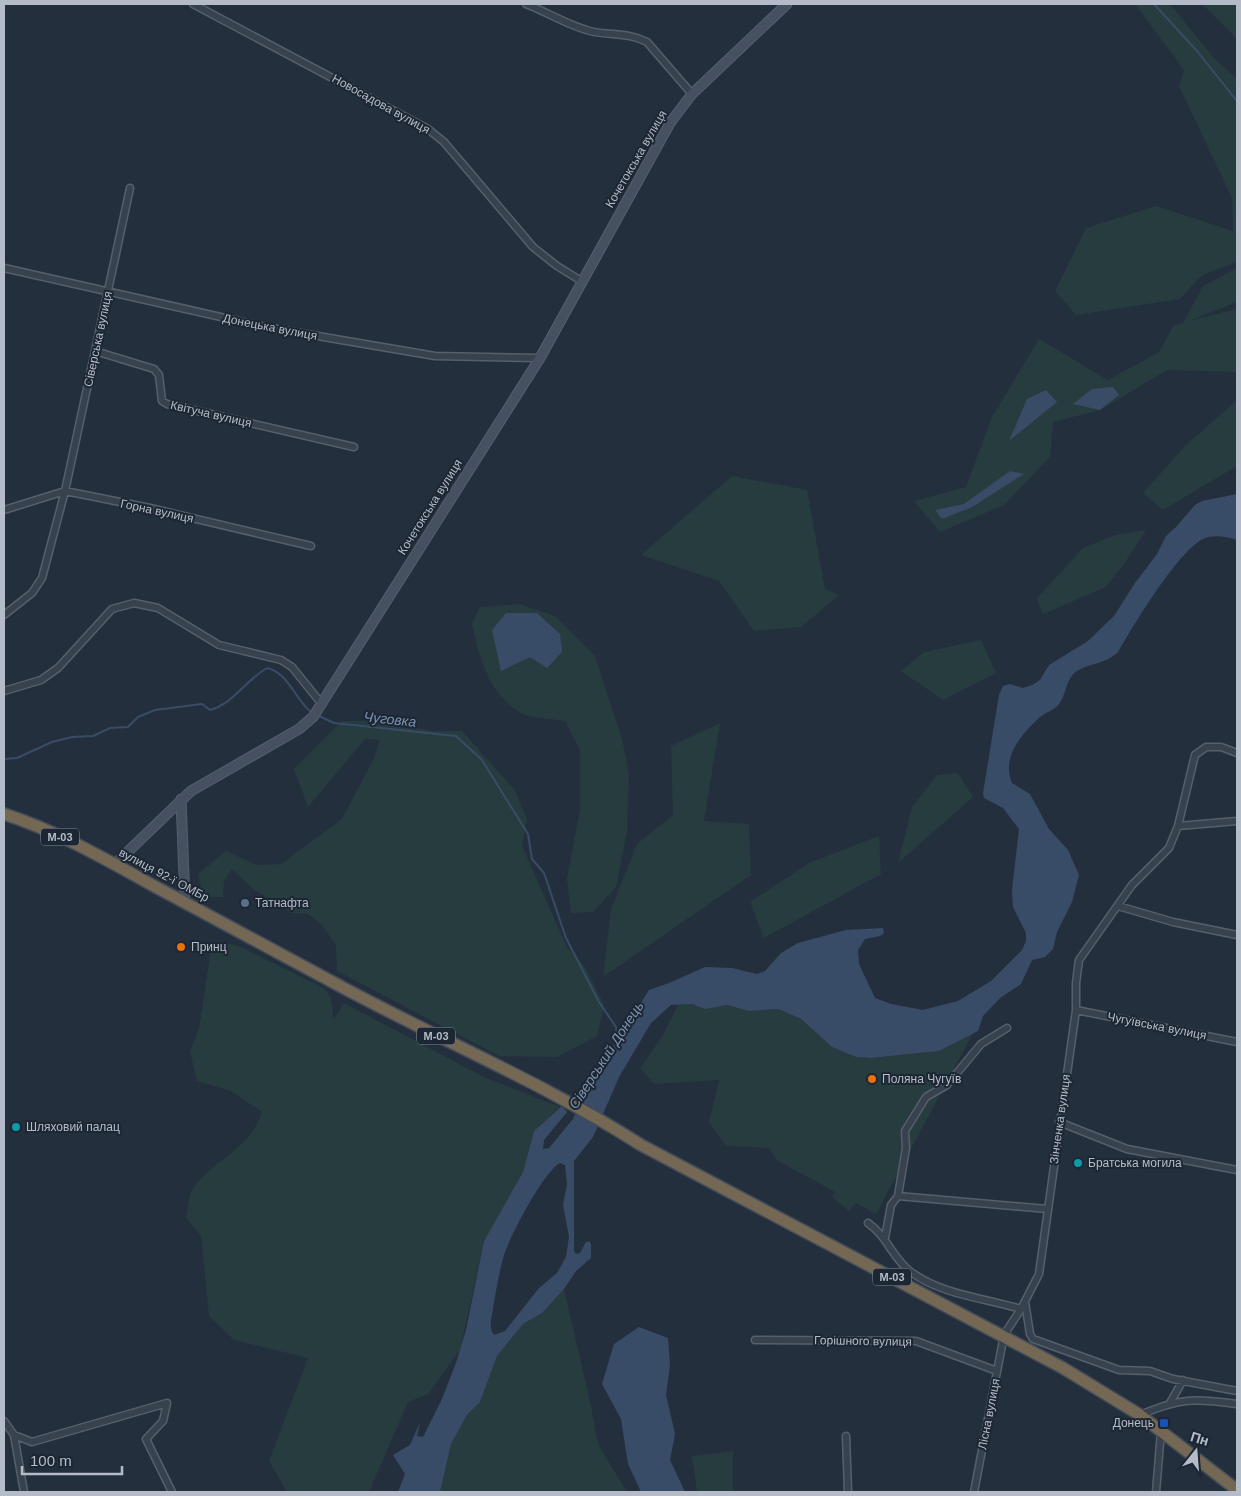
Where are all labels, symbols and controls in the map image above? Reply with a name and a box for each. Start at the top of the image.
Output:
street label: Новосадова вулиця [330,71,432,137]
street label: Кочетокська вулиця [602,108,670,210]
street label: Сіверська вулиця [81,290,115,388]
street label: Донецька вулиця [222,311,318,343]
street label: Квітуча вулиця [169,398,253,430]
street label: Кочетокська вулиця [395,457,465,557]
street label: Горна вулиця [119,496,195,526]
water label: Чуговка [363,708,417,730]
road number: М-03 [41,829,79,846]
street label: вулиця 92-ї ОМБр [116,845,212,905]
place label: Татнафта [255,896,309,910]
marker: Татнафта [239,897,251,909]
place label: Принц [191,940,227,954]
marker: Принц [175,941,187,953]
water label: Сіверський Донець [565,998,647,1112]
street label: Чугуївська вулиця [1106,1010,1208,1042]
road number: М-03 [417,1028,455,1044]
place label: Поляна Чугуїв [882,1072,961,1086]
marker: Поляна Чугуїв [866,1073,878,1085]
street label: Зінченка вулиця [1047,1073,1073,1165]
place label: Шляховий палац [26,1120,120,1134]
marker: Шляховий палац [10,1121,22,1133]
place label: Братська могила [1088,1156,1182,1170]
marker: Братська могила [1072,1157,1084,1169]
road number: М-03 [873,1268,911,1286]
street label: Горішного вулиця [814,1333,912,1349]
street label: Лісна вулиця [975,1377,1003,1451]
place label: Донець [1113,1416,1154,1430]
marker: Донець [1158,1417,1170,1429]
north arrow [1171,1426,1221,1476]
text: Пн [1189,1428,1211,1449]
scale bar [22,1444,122,1476]
text: 100 m [30,1452,72,1469]

